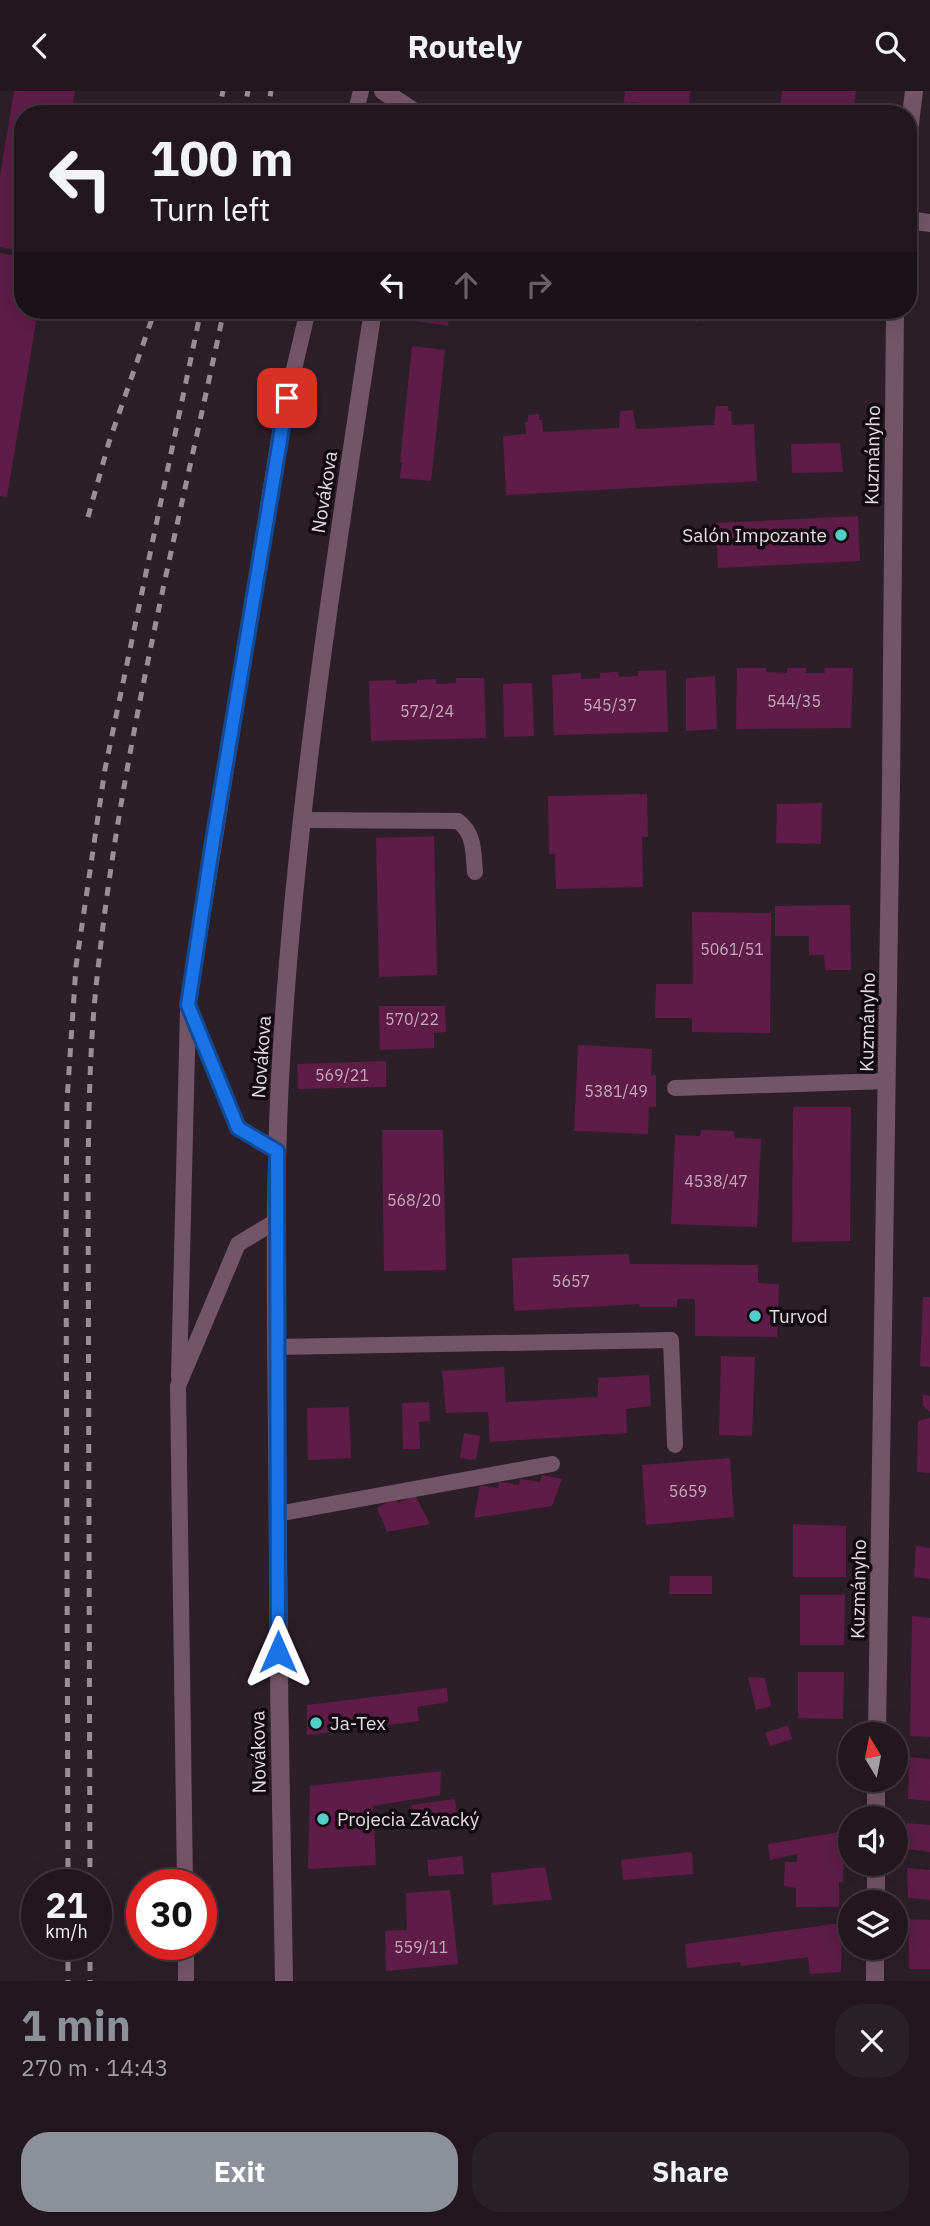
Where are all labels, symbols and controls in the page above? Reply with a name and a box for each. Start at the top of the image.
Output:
text: Routely [408,25,522,67]
icon: back [21,27,59,65]
icon: search [871,27,909,65]
text: 100 m [150,126,294,189]
icon: left [35,133,126,224]
text: Turn left [150,188,270,230]
icon: left [374,266,412,304]
icon: ahead [447,266,485,304]
icon: right [520,266,558,304]
pin [257,368,317,428]
icon: arrive [268,379,306,417]
street label: Kuzmányho [859,405,885,505]
street label: Novákova [306,449,342,535]
place label: Salón Impozante [682,523,827,547]
marker: Salón Impozante [833,527,849,543]
house number: 544/35 [767,691,821,711]
house number: 545/37 [583,695,637,715]
house number: 572/24 [400,701,454,721]
house number: 5061/51 [700,939,764,959]
street label: Kuzmányho [854,972,880,1072]
house number: 570/22 [385,1009,439,1029]
street label: Novákova [246,1015,276,1099]
house number: 569/21 [315,1065,369,1085]
house number: 5381/49 [584,1081,648,1101]
house number: 4538/47 [684,1171,748,1191]
house number: 568/20 [387,1190,441,1210]
house number: 5657 [552,1271,590,1291]
place label: Turvod [769,1304,828,1328]
marker: Turvod [747,1308,763,1324]
house number: 5659 [669,1481,707,1501]
street label: Kuzmányho [845,1539,871,1639]
position arrow [241,1615,315,1689]
street label: Novákova [245,1710,271,1794]
place label: Ja-Tex [330,1711,386,1735]
marker: Ja-Tex [308,1715,324,1731]
north arrow [838,1722,908,1792]
map controls [838,1722,908,1960]
button: sound [838,1806,908,1876]
place label: Projecia Závacký [337,1807,480,1831]
marker: Projecia Závacký [315,1811,331,1827]
speed limit sign: 30 [126,1869,217,1960]
text: 21 [45,1882,88,1928]
button: layers [838,1890,908,1960]
text: km/h [45,1920,88,1943]
house number: 559/11 [394,1937,448,1957]
text: 1 min [21,1998,131,2053]
button: close [835,2004,909,2078]
text: 270 m · 14:43 [21,2052,168,2082]
button: Exit [21,2132,458,2212]
button: Share [472,2132,909,2212]

